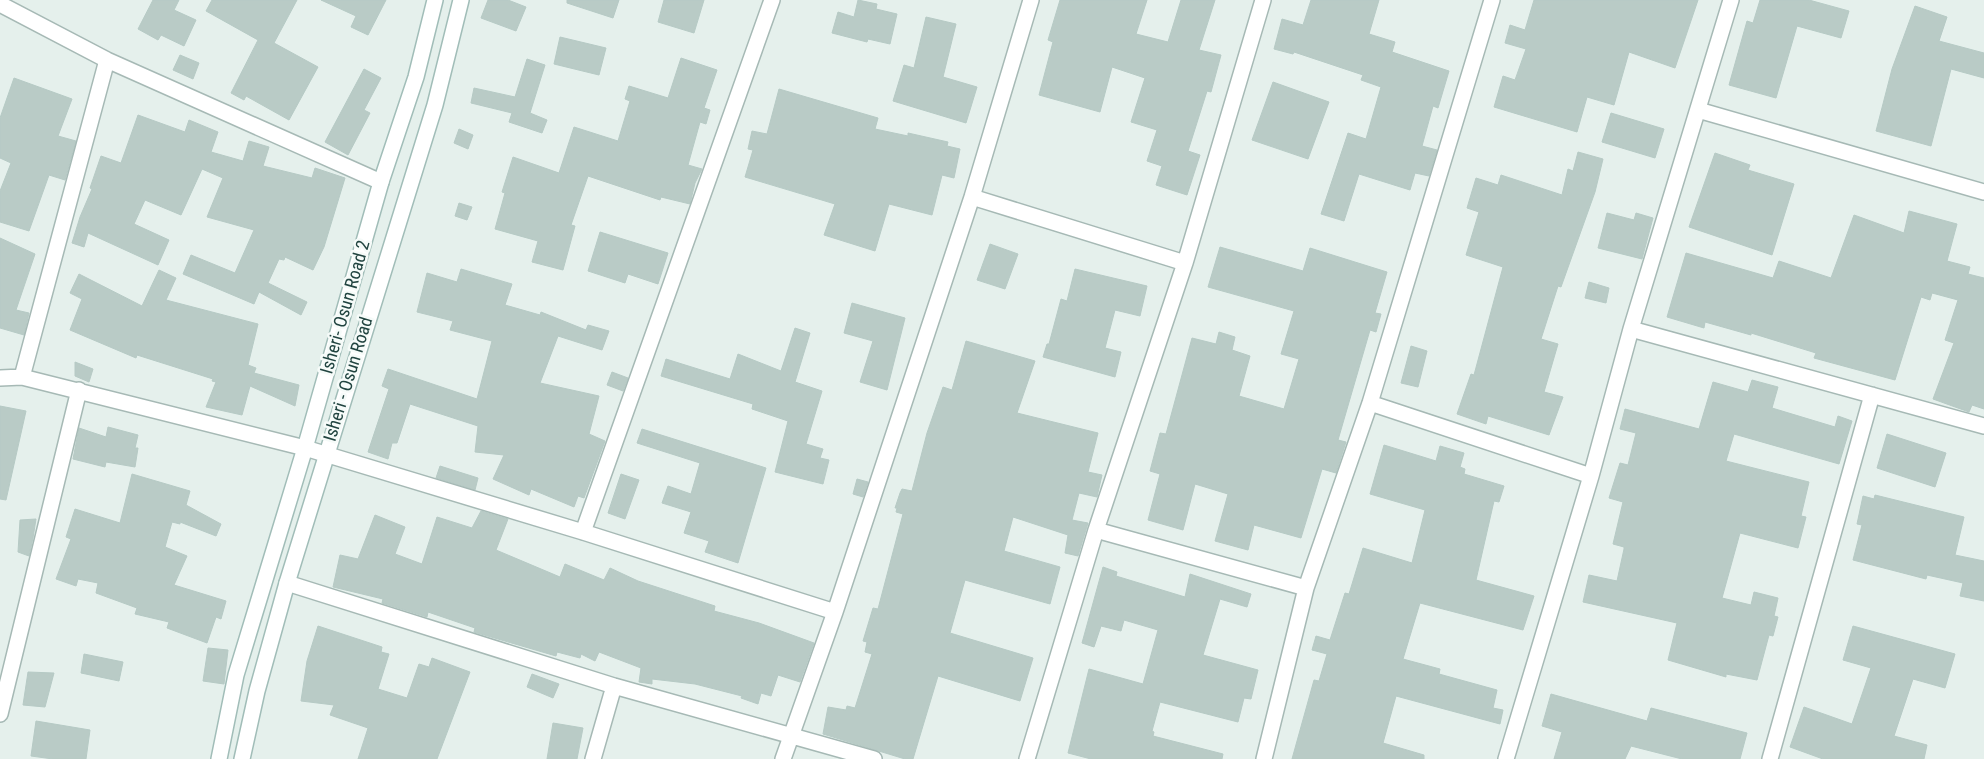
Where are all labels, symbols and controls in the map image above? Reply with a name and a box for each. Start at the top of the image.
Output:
street label: Isheri- Osun Road 2 [315,238,374,376]
street label: Isheri - Osun Road [319,314,376,444]

